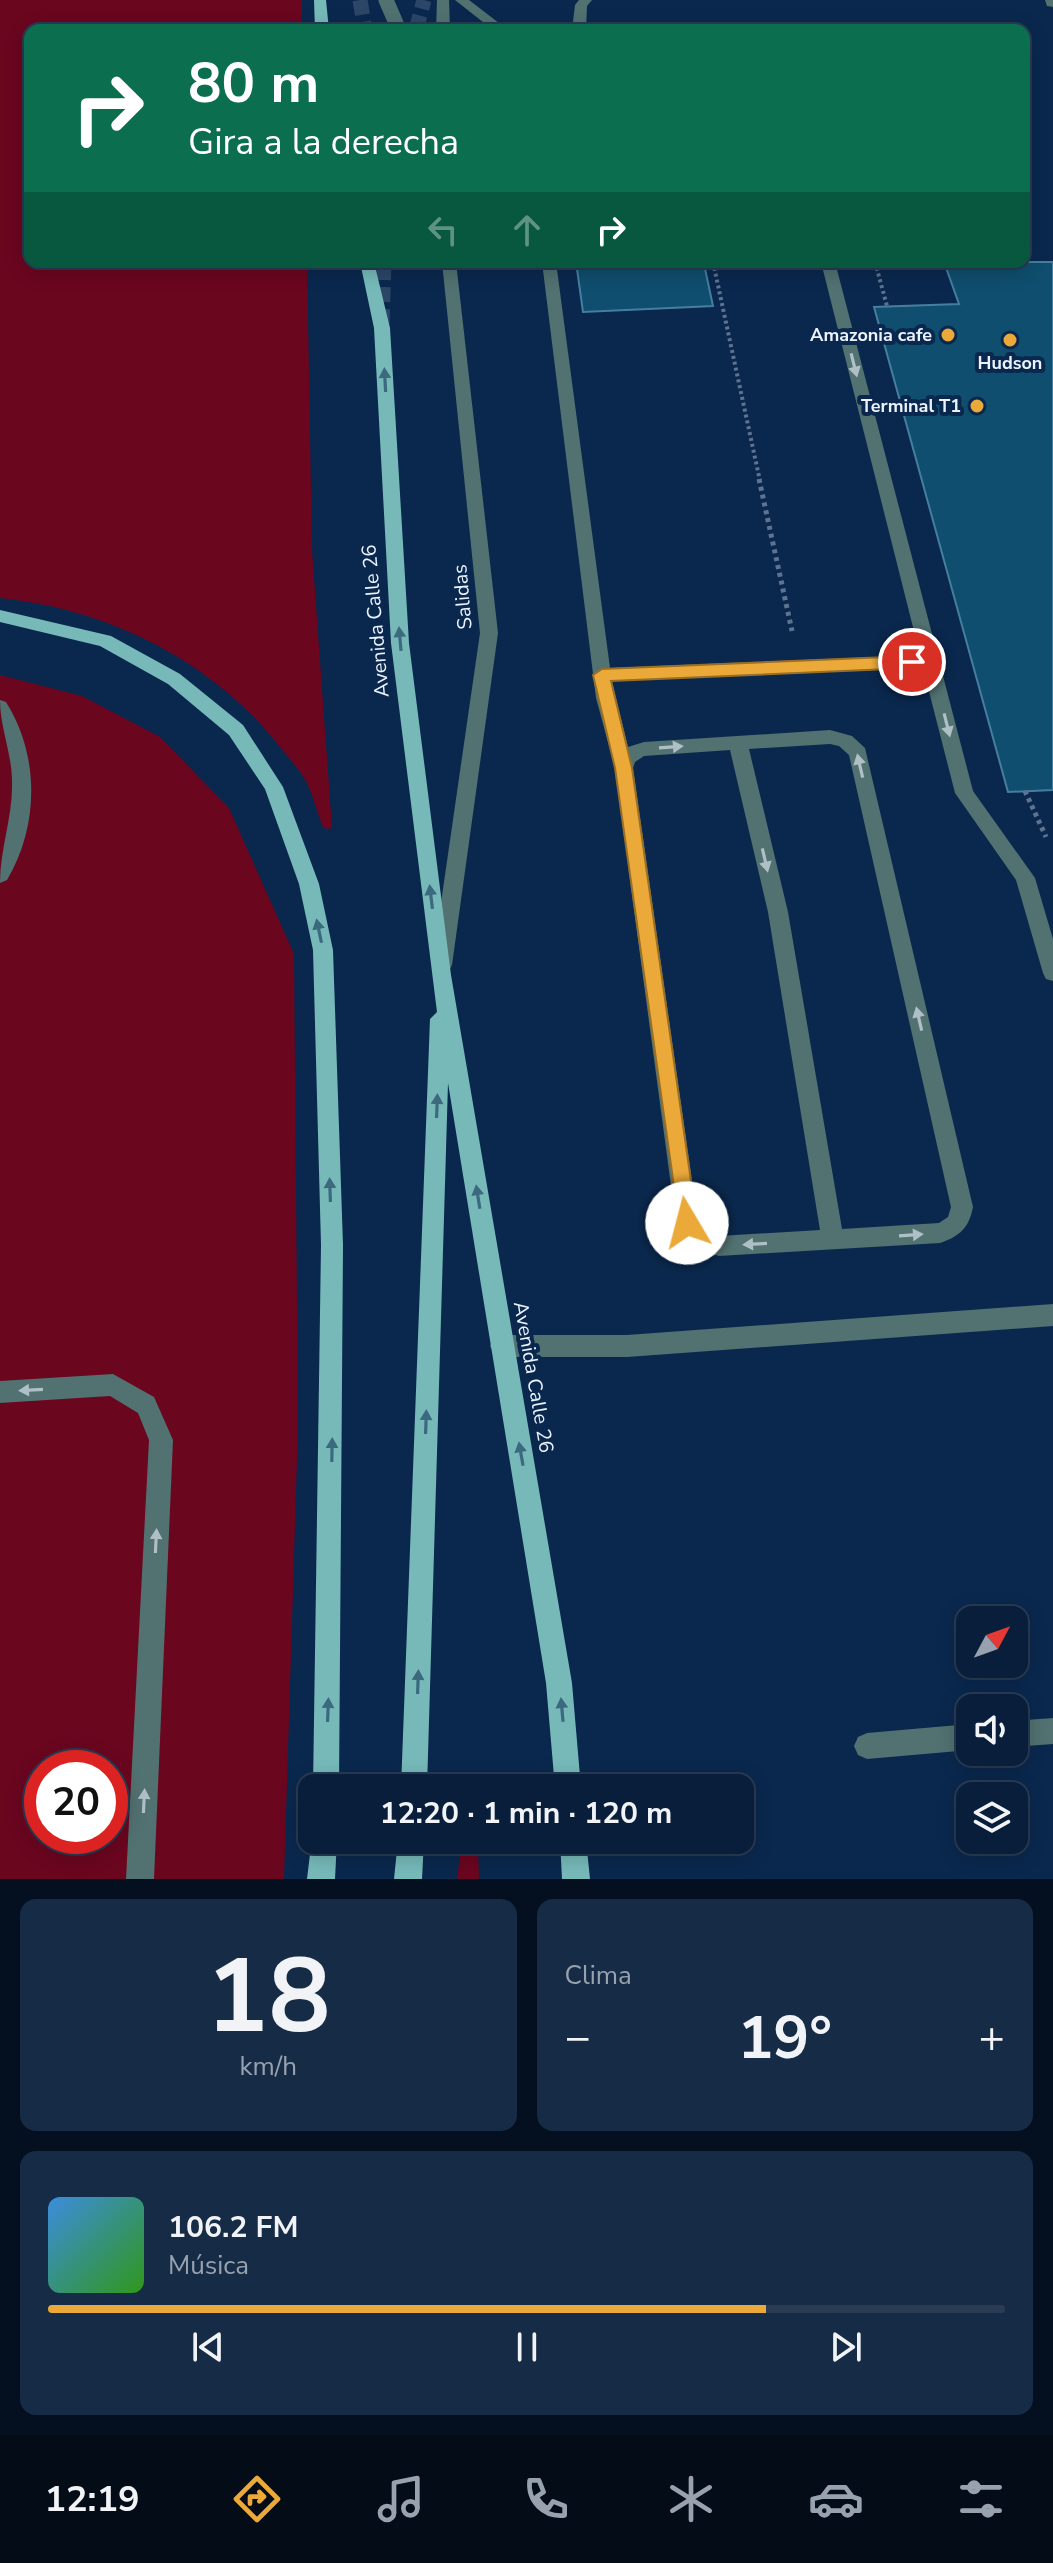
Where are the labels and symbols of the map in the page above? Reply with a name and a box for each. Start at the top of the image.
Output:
place label: Amazonia cafe [810,323,932,347]
marker: Amazonia cafe [939,326,957,344]
marker: Hudson [1001,331,1019,349]
place label: Hudson [978,351,1042,375]
one-way arrow [849,352,861,377]
one-way arrow [378,367,391,392]
place label: Terminal T1 [861,394,961,418]
marker: Terminal T1 [968,397,986,415]
street label: Avenida Calle 26 [355,543,396,699]
street label: Salidas [446,563,479,631]
one-way arrow [393,626,406,651]
pin [878,628,946,696]
one-way arrow [941,712,953,737]
one-way arrow [658,740,683,753]
one-way arrow [854,753,866,778]
one-way arrow [760,848,772,873]
one-way arrow [425,884,438,909]
one-way arrow [312,918,325,943]
one-way arrow [912,1007,925,1032]
one-way arrow [430,1093,443,1118]
one-way arrow [324,1177,337,1202]
position arrow [645,1181,729,1265]
one-way arrow [471,1184,483,1209]
one-way arrow [899,1228,924,1241]
one-way arrow [742,1238,767,1251]
street label: Avenida Calle 26 [507,1299,560,1455]
one-way arrow [18,1384,43,1397]
one-way arrow [420,1409,433,1434]
one-way arrow [326,1437,338,1462]
one-way arrow [514,1441,526,1466]
one-way arrow [150,1528,163,1553]
north arrow [956,1606,1028,1678]
one-way arrow [411,1669,424,1694]
one-way arrow [322,1697,335,1722]
one-way arrow [555,1697,568,1722]
speed limit sign: 20 [24,1750,128,1854]
one-way arrow [138,1788,151,1813]

